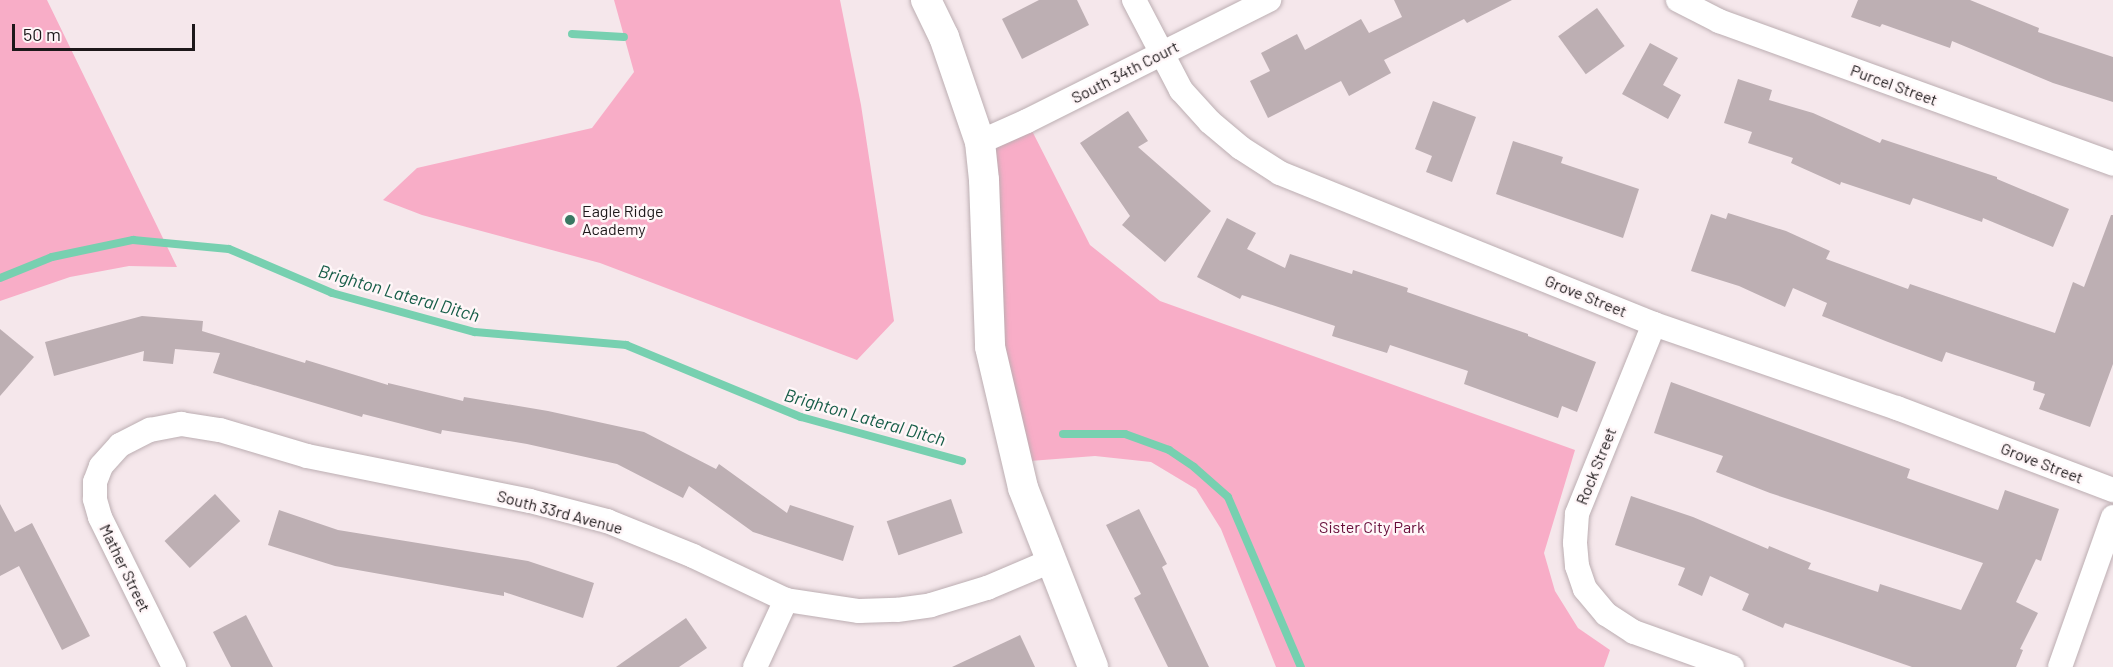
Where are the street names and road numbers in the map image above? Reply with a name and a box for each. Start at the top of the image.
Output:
street label: South 34th Court [1068,37,1182,107]
street label: Purcel Street [1848,60,1940,110]
street label: Grove Street [1542,271,1630,321]
street label: Rock Street [1572,425,1620,507]
street label: Grove Street [1998,439,2086,487]
street label: South 33rd Avenue [495,486,625,538]
street label: Mather Street [96,521,154,615]

